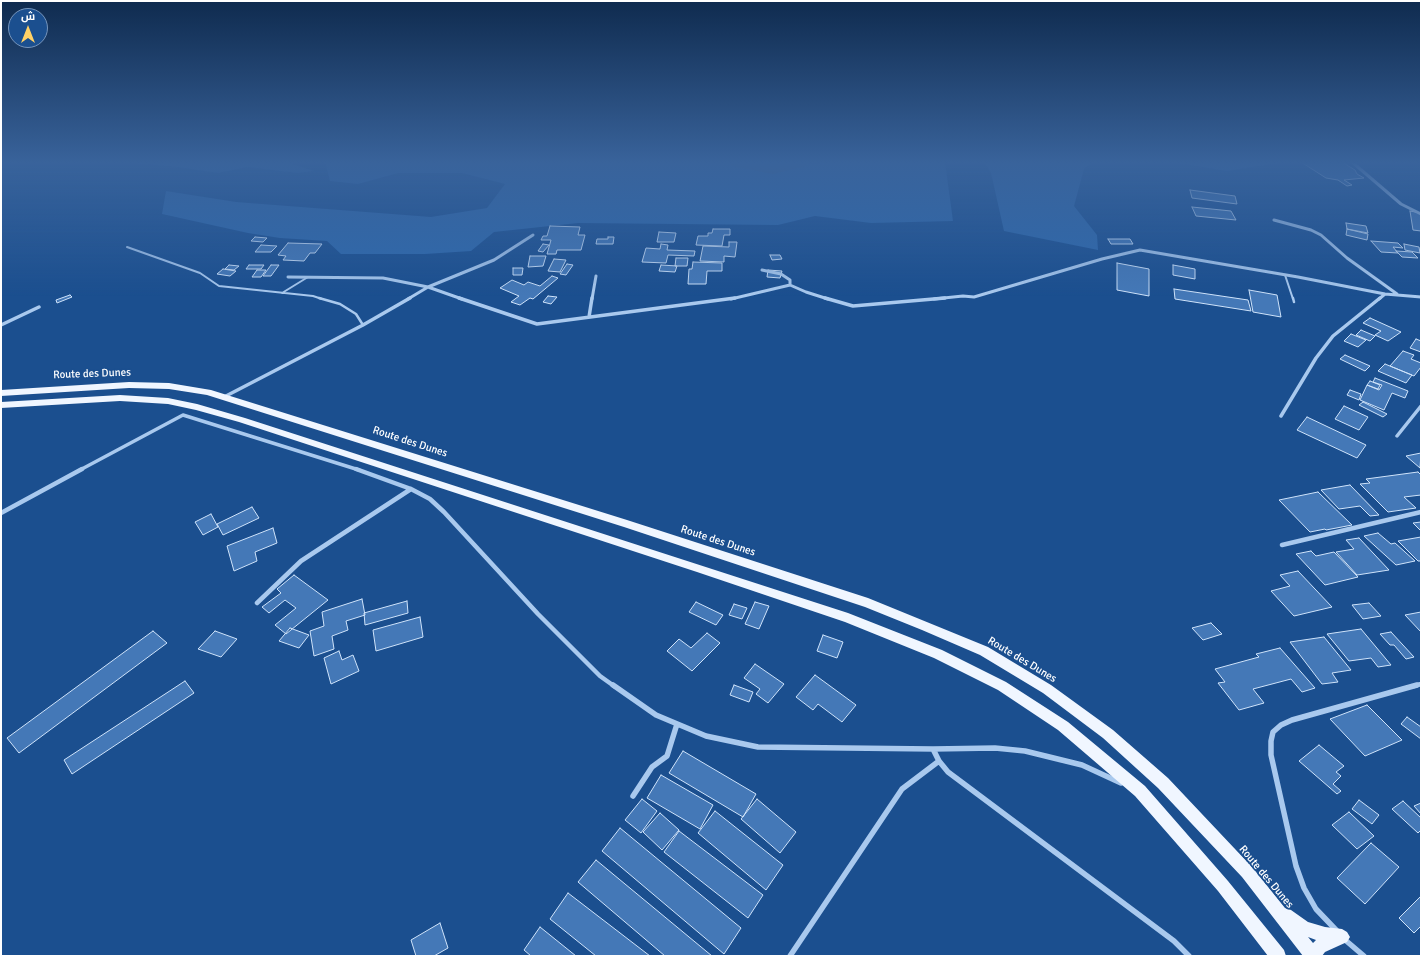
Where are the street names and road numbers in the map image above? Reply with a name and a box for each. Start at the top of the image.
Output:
street label: Route des Dunes [53,366,131,382]
street label: Route des Dunes [371,424,449,460]
street label: Route des Dunes [679,523,757,559]
street label: Route des Dunes [985,634,1059,686]
street label: Route des Dunes [1236,843,1296,911]

